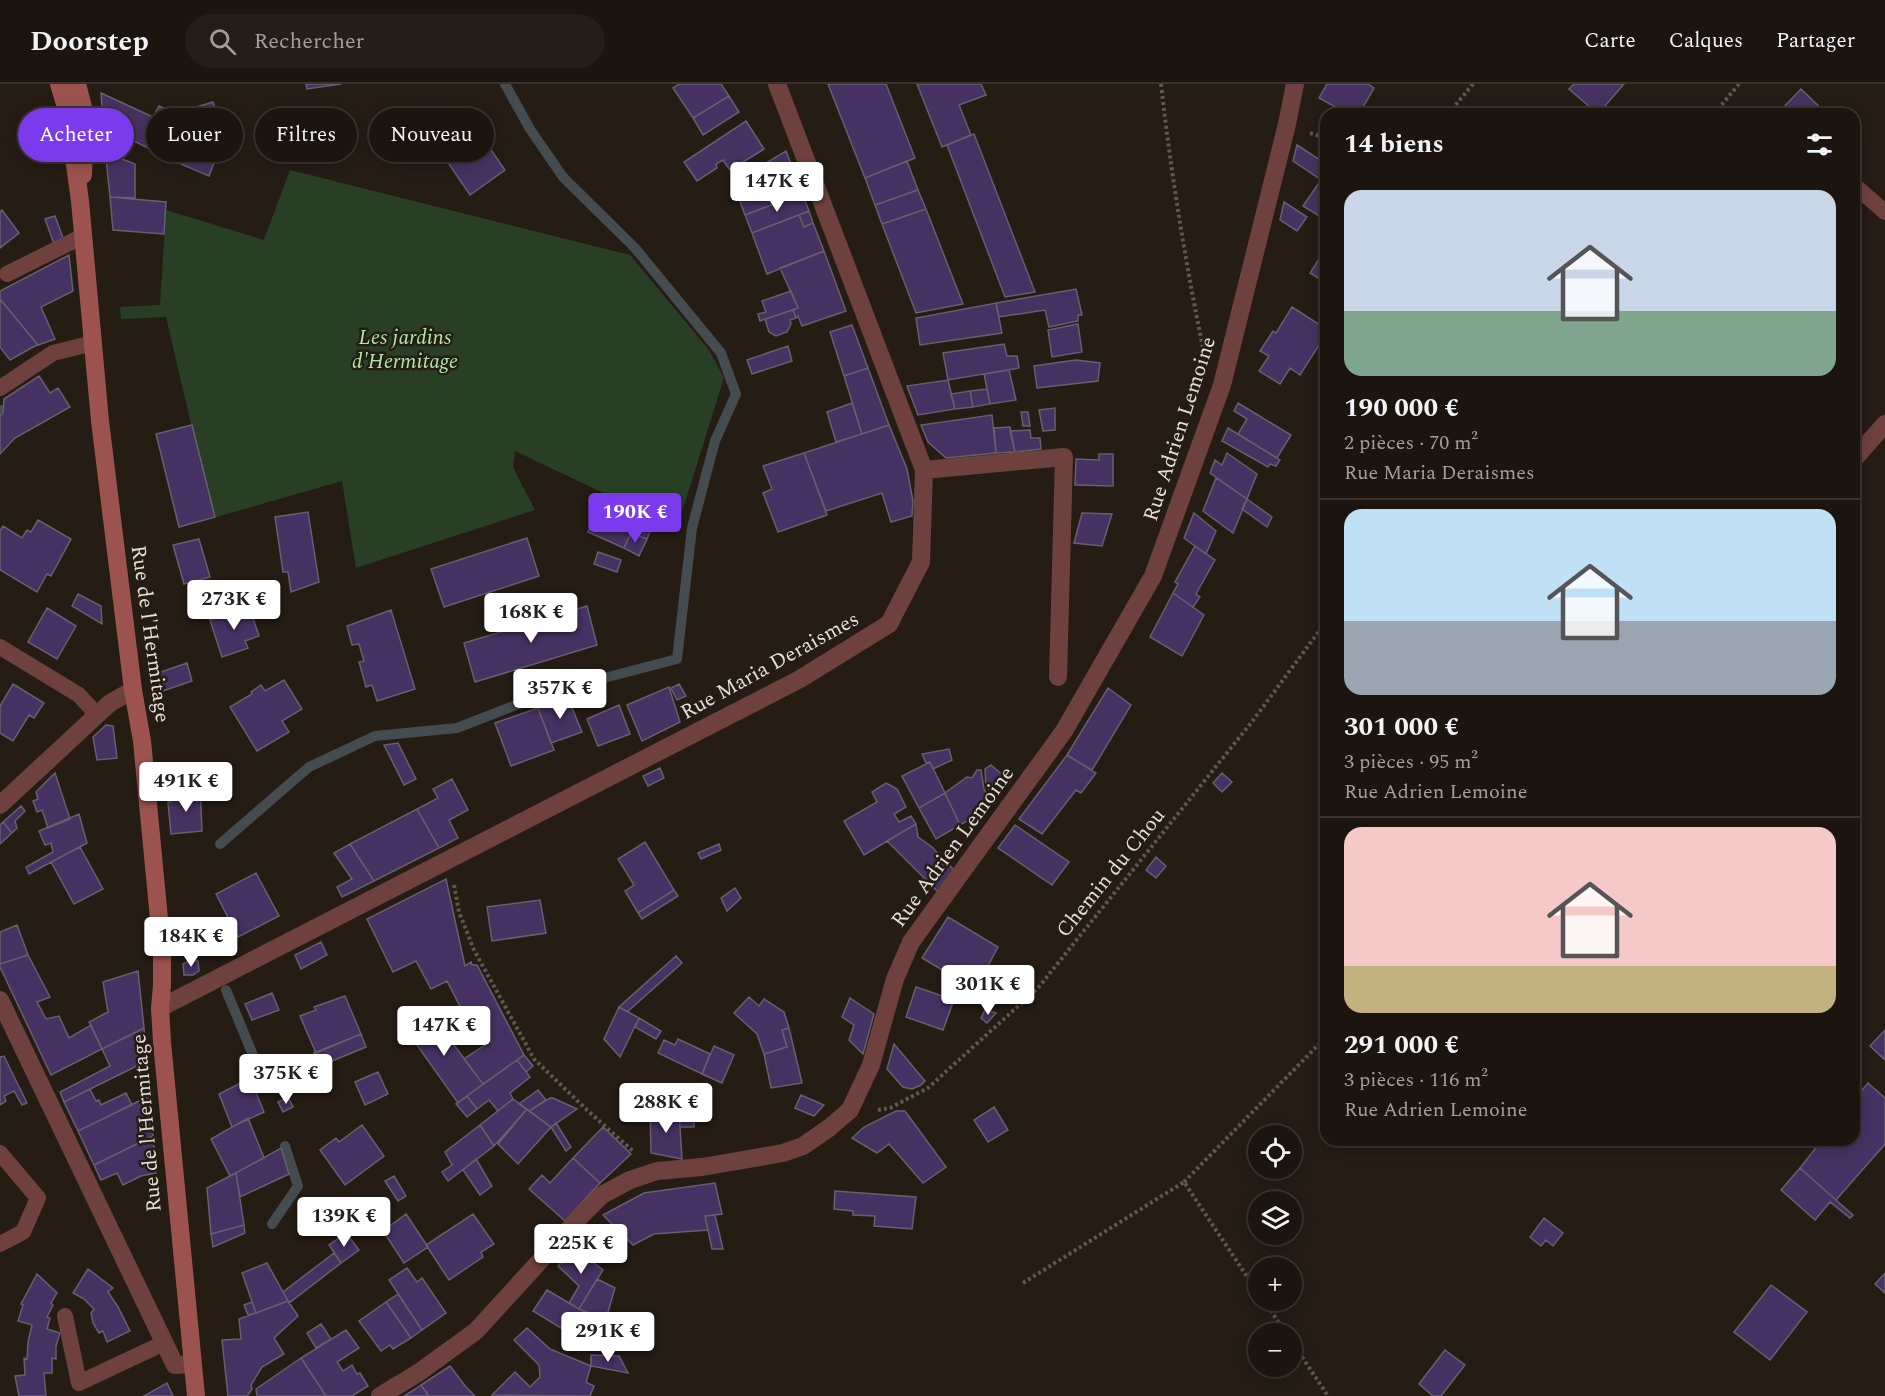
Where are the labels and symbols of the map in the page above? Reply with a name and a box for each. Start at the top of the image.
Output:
pin: 147K € [728,162,826,213]
park label: Les jardins d'Hermitage [352,322,458,378]
street label: Rue Adrien Lemoine [1135,333,1225,525]
pin: 190K € [586,493,684,544]
street label: Rue de l'Hermitage [122,543,178,725]
pin: 273K € [185,580,283,631]
pin: 168K € [482,593,580,644]
street label: Rue Maria Deraismes [675,603,865,729]
pin: 357K € [511,669,609,720]
street label: Rue Adrien Lemoine [883,760,1023,934]
pin: 491K € [137,762,235,813]
street label: Chemin du Chou [1049,801,1174,945]
pin: 184K € [142,917,240,968]
pin: 301K € [939,965,1037,1016]
pin: 147K € [395,1006,493,1057]
street label: Rue de l'Hermitage [123,1033,171,1213]
pin: 375K € [237,1054,335,1105]
pin: 288K € [617,1083,715,1134]
pin: 139K € [295,1197,393,1248]
pin: 225K € [532,1224,630,1275]
pin: 291K € [559,1312,657,1363]

